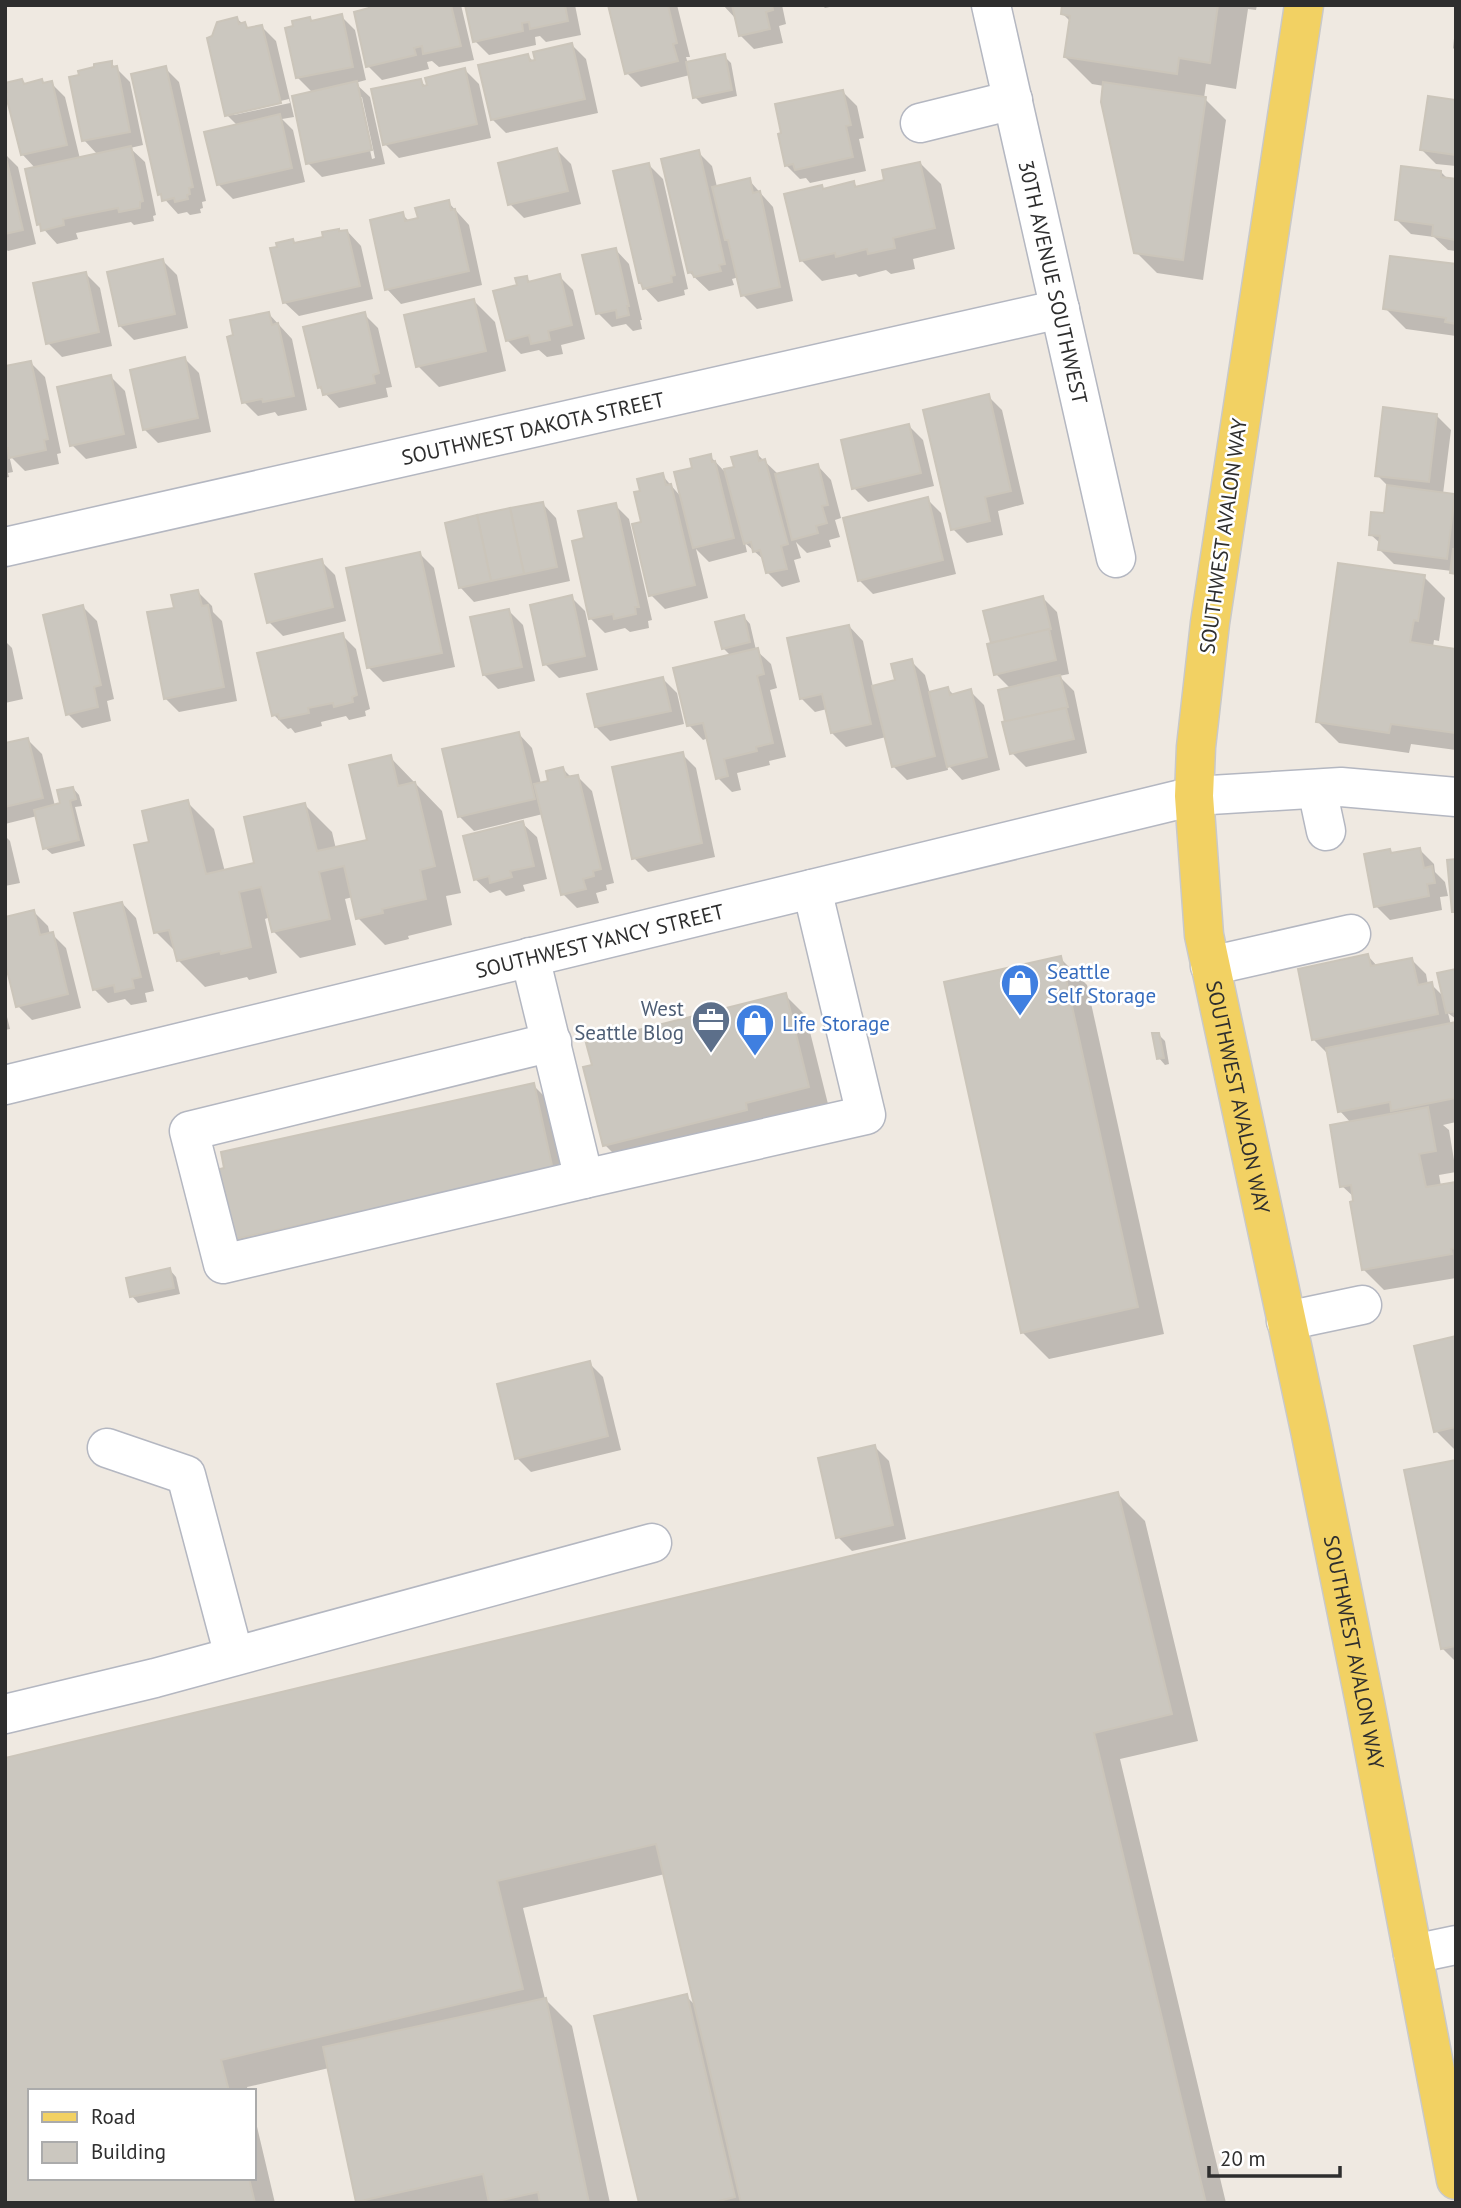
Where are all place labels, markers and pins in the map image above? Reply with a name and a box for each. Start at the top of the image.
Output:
place label: Seattle Self Storage [1047,958,1156,1009]
shop icon: Seattle Self Storage [999,962,1041,1017]
place label: West Seattle Blog [574,995,684,1046]
office icon: West Seattle Blog [690,999,732,1054]
shop icon: Life Storage [734,1002,776,1057]
place label: Life Storage [782,1010,890,1037]

